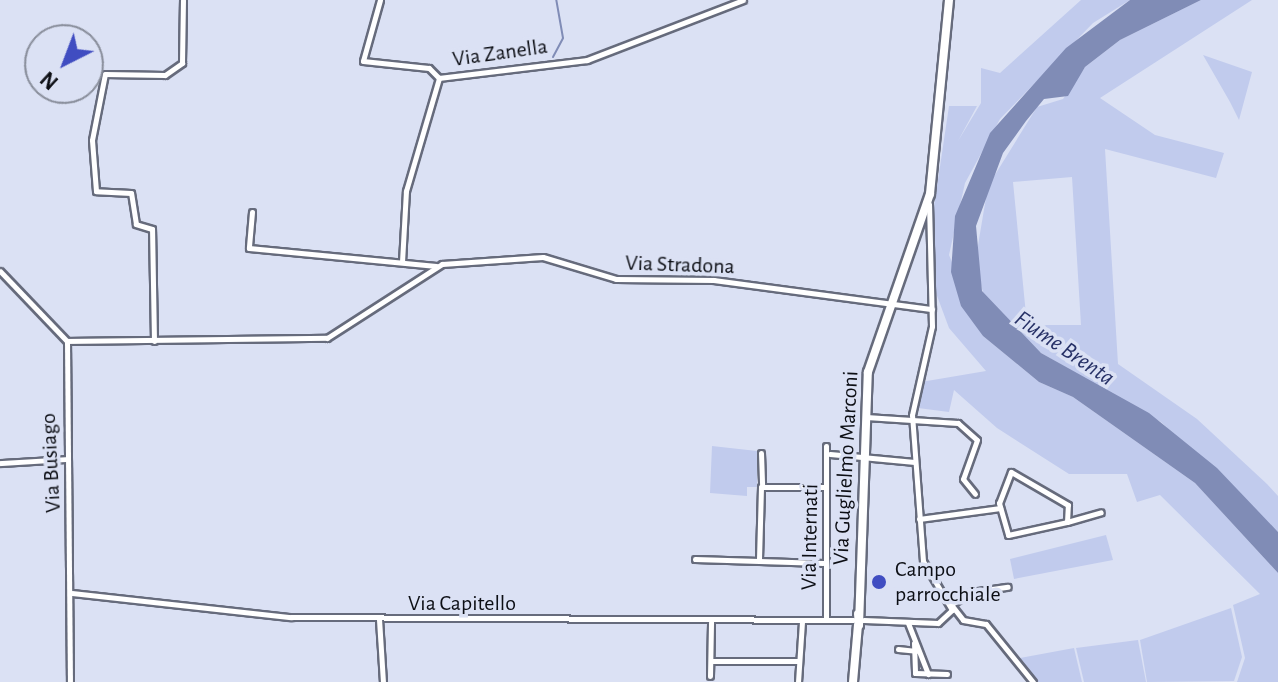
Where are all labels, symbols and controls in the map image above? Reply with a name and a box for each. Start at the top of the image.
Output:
north arrow [24,24,104,104]
street label: Via Zanella [451,33,549,73]
text: N [36,67,62,94]
street label: Via Stradona [625,250,735,280]
water label: Fiume Brenta [1008,305,1120,393]
street label: Via Guglielmo Marconi [828,370,864,566]
street label: Via Busiago [35,413,67,513]
street label: Via Internati [796,484,824,590]
place label: Campo parrocchiale [895,556,1001,608]
marker: Campo parrocchiale [870,573,888,591]
street label: Via Capitello [408,591,516,617]

